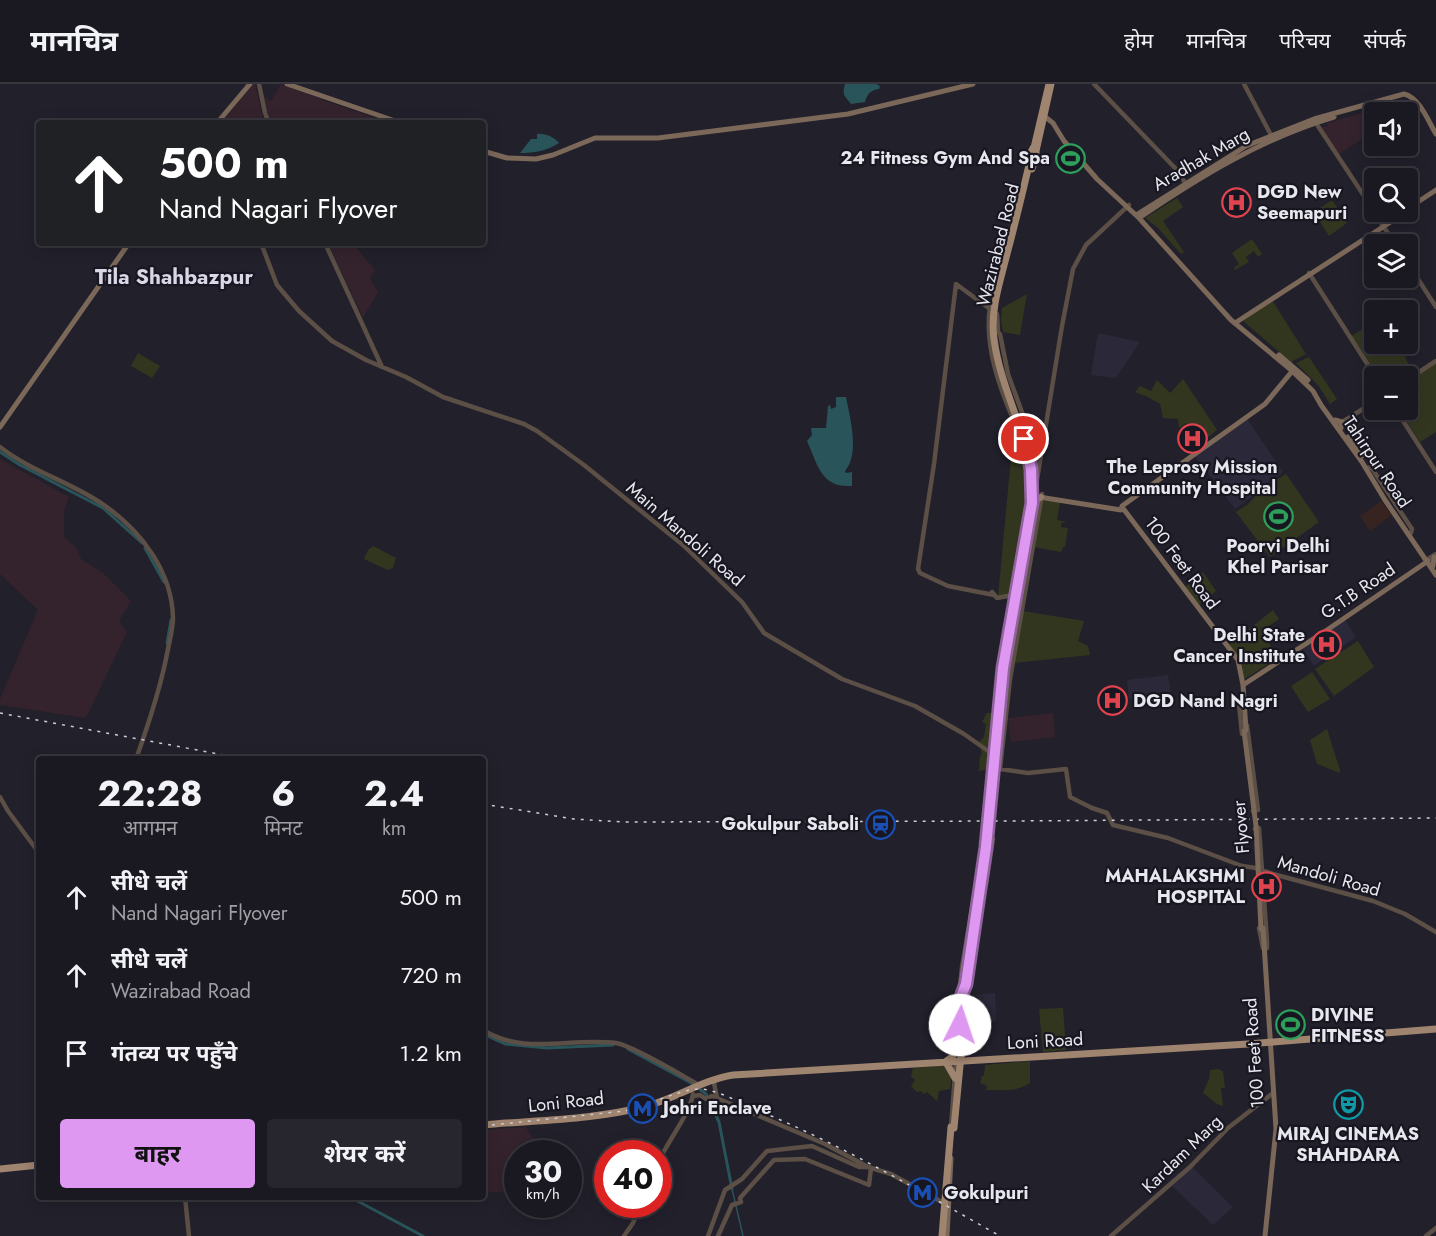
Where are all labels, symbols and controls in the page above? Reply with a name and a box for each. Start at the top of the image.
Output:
text: मानचित्र [30,21,118,62]
text: होम [1124,26,1153,56]
text: मानचित्र [1186,26,1246,56]
text: परिचय [1279,26,1331,56]
text: संपर्क [1364,26,1406,56]
map controls [1364,102,1418,420]
button: sound [1364,102,1418,156]
street label: Aradhak Marg [1148,121,1254,197]
text: 500 m [159,133,289,194]
sports icon: 24 Fitness Gym And Spa [1055,142,1087,174]
icon: ahead [60,144,138,222]
place label: 24 Fitness Gym And Spa [840,145,1050,171]
button: search [1364,168,1418,222]
place label: DGD New Seemapuri [1257,179,1347,226]
street label: Wazirabad Road [970,181,1026,309]
hospital icon: DGD New Seemapuri [1220,186,1252,218]
text: Nand Nagari Flyover [159,189,397,228]
button: layers [1364,234,1418,288]
district label: Tila Shahbazpur [95,262,253,292]
button: + [1364,300,1418,354]
button: − [1364,366,1418,420]
street label: Tahirpur Road [1337,411,1417,513]
pin [998,413,1049,464]
icon: arrive [1007,422,1040,455]
hospital icon: The Leprosy Mission Community Hospital [1176,422,1208,454]
place label: The Leprosy Mission Community Hospital [1107,454,1277,501]
street label: Main Mandoli Road [620,475,750,593]
sports icon: Poorvi Delhi Khel Parisar [1262,501,1294,533]
street label: 100 Feet Road [1138,511,1226,615]
place label: Poorvi Delhi Khel Parisar [1226,533,1330,580]
street label: G.T.B Road [1315,556,1401,626]
place label: Delhi State Cancer Institute [1173,622,1305,669]
hospital icon: Delhi State Cancer Institute [1310,629,1342,661]
hospital icon: DGD Nand Nagri [1096,685,1128,717]
place label: DGD Nand Nagri [1133,688,1278,714]
text: 22:28 [98,767,203,819]
text: 6 [271,767,295,819]
text: 2.4 [364,767,424,819]
street label: Flyover [1226,798,1256,855]
station icon: Gokulpur Saboli [864,808,896,840]
place label: Gokulpur Saboli [722,811,859,837]
text: आगमन [123,814,177,843]
text: मिनट [264,814,303,843]
text: km [382,814,406,843]
street label: Mandoli Road [1275,849,1383,903]
place label: MAHALAKSHMI HOSPITAL [1105,863,1245,910]
text: सीधे चलें [111,866,187,898]
hospital icon: MAHALAKSHMI HOSPITAL [1250,870,1282,902]
icon: ahead [60,881,93,914]
text: 500 m [399,881,462,913]
text: Nand Nagari Flyover [111,899,288,928]
text: सीधे चलें [111,944,187,976]
icon: ahead [60,959,93,992]
text: 720 m [401,959,462,991]
text: Wazirabad Road [111,977,251,1006]
position arrow [928,993,992,1057]
street label: 100 Feet Road [1237,997,1271,1109]
place label: DIVINE FITNESS [1311,1002,1384,1049]
sports icon: DIVINE FITNESS [1274,1009,1306,1041]
street label: Loni Road [1006,1026,1084,1056]
icon: arrive [60,1037,93,1070]
text: गंतव्य पर पहुँचे [111,1037,237,1069]
text: 1.2 km [400,1037,462,1069]
street label: Loni Road [527,1085,605,1119]
theatre icon: MIRAJ CINEMAS SHAHDARA [1332,1089,1364,1121]
metro station icon: Johri Enclave [626,1092,658,1124]
place label: Johri Enclave [660,1095,772,1121]
street label: Kardam Marg [1136,1109,1228,1199]
button: बाहर [60,1119,255,1188]
button: शेयर करें [267,1119,462,1188]
place label: MIRAJ CINEMAS SHAHDARA [1277,1121,1419,1168]
speed limit sign: 40 [594,1140,672,1218]
text: 30 [524,1150,562,1193]
metro station icon: Gokulpuri [907,1177,939,1209]
place label: Gokulpuri [944,1180,1029,1206]
text: km/h [526,1183,560,1205]

